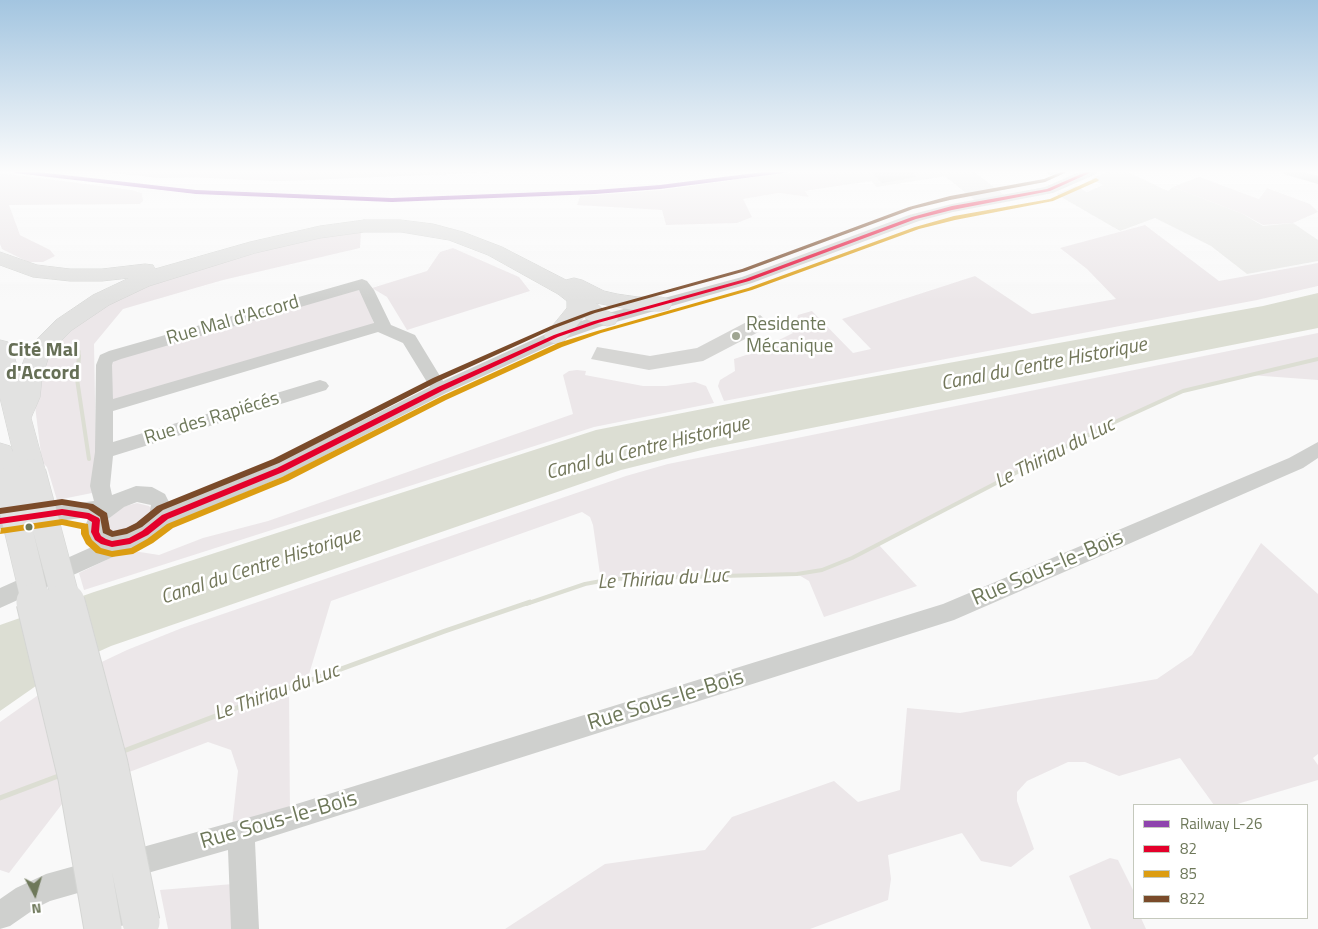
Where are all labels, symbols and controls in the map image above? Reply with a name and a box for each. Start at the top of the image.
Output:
street label: Rue Mal d'Accord [164,291,302,351]
place label: Residente Mécanique [746,314,833,358]
marker: Residente Mécanique [730,330,742,342]
water label: Canal du Centre Historique [939,333,1149,397]
district label: Cité Mal d'Accord [6,339,80,386]
street label: Rue des Rapiécés [142,388,282,450]
water label: Canal du Centre Historique [544,412,752,486]
water label: Le Thiriau du Luc [991,414,1119,494]
unlabelled marker [24,522,34,532]
water label: Canal du Centre Historique [158,523,364,611]
street label: Rue Sous-le-Bois [968,525,1128,613]
water label: Le Thiriau du Luc [597,565,729,595]
water label: Le Thiriau du Luc [211,659,343,727]
street label: Rue Sous-le-Bois [585,665,747,737]
street label: Rue Sous-le-Bois [197,786,361,856]
legend [1133,804,1308,919]
text: Railway L-26 [1180,812,1262,835]
text: 82 [1180,837,1197,860]
text: 85 [1180,862,1197,885]
north arrow [10,869,60,919]
text: 822 [1180,887,1205,910]
text: N [31,898,43,920]

